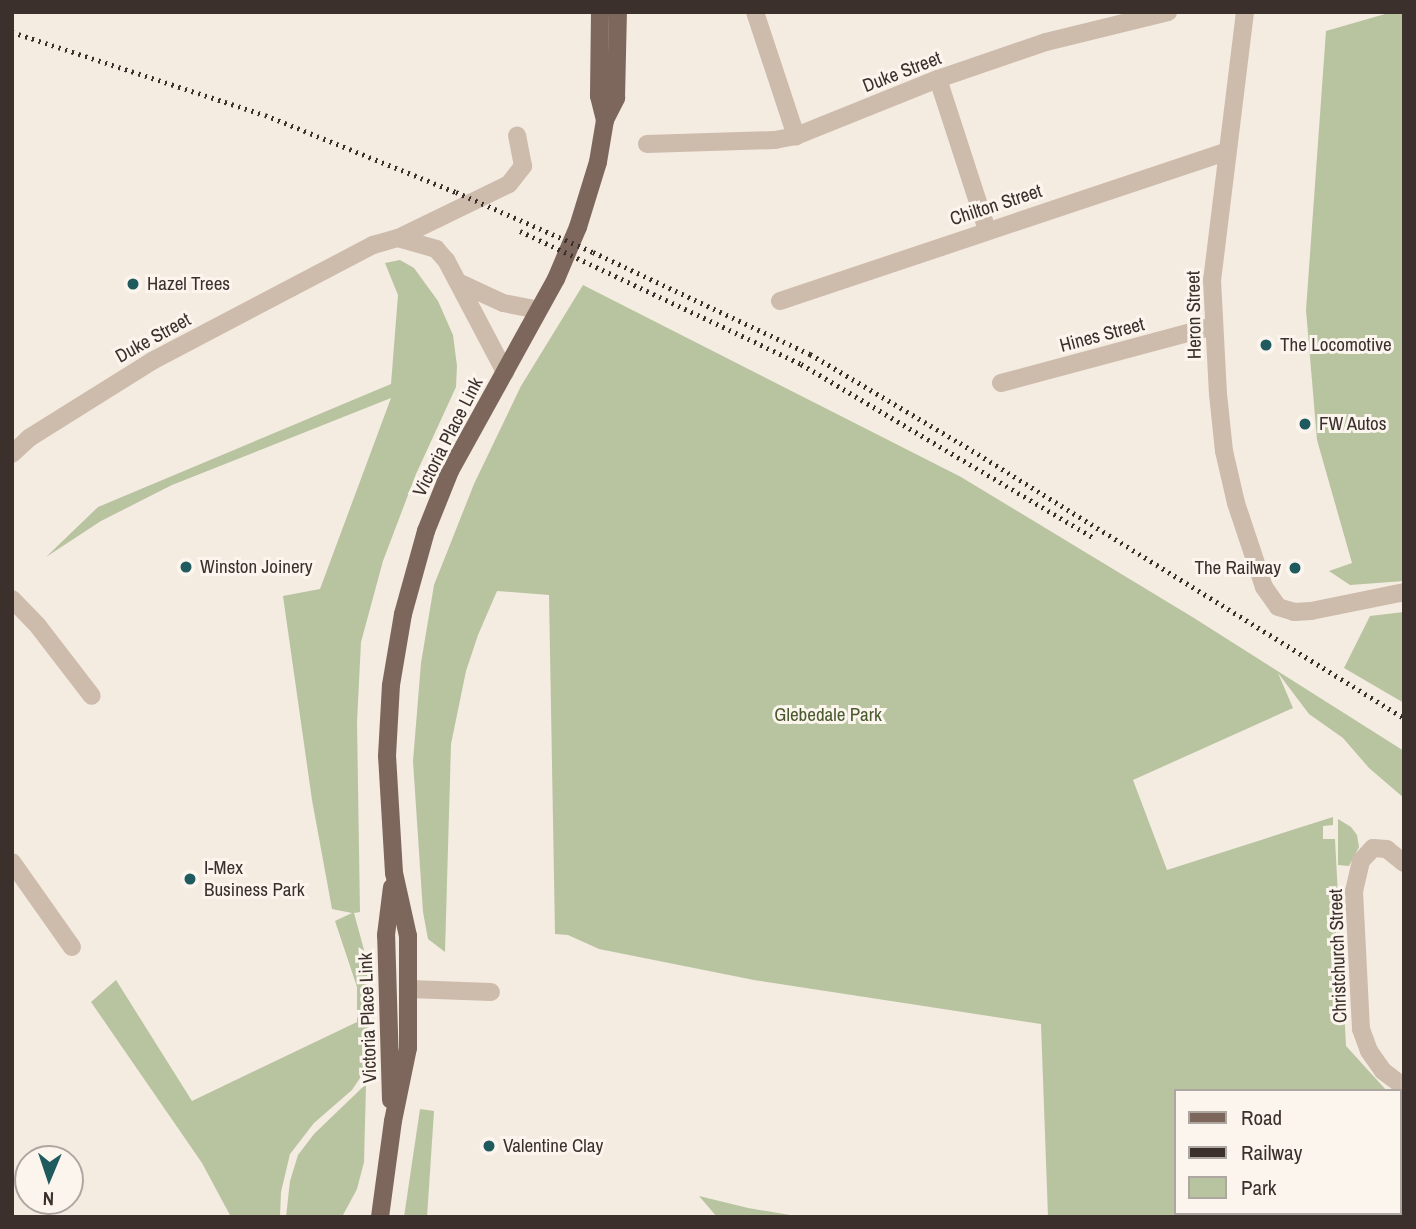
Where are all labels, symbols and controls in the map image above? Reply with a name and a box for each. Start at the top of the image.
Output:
street label: Duke Street [860,47,944,97]
street label: Chilton Street [947,179,1045,231]
street label: Heron Street [1182,271,1206,359]
place label: Hazel Trees [147,273,230,295]
marker: Hazel Trees [125,276,141,292]
street label: Duke Street [111,308,195,368]
street label: Hines Street [1057,313,1147,357]
place label: The Locomotive [1280,334,1392,356]
marker: The Locomotive [1258,337,1274,353]
street label: Victoria Place Link [408,374,488,500]
place label: FW Autos [1319,413,1387,435]
marker: FW Autos [1297,416,1313,432]
place label: Winston Joinery [200,556,313,578]
place label: The Railway [1194,557,1281,579]
marker: Winston Joinery [178,559,194,575]
marker: The Railway [1287,560,1303,576]
park label: Glebedale Park [774,704,882,726]
place label: I-Mex Business Park [204,857,304,901]
marker: I-Mex Business Park [182,871,198,887]
street label: Christchurch Street [1324,889,1352,1023]
street label: Victoria Place Link [354,952,382,1084]
legend [1174,1089,1402,1215]
text: Road [1241,1103,1282,1132]
place label: Valentine Clay [503,1135,603,1157]
marker: Valentine Clay [481,1138,497,1154]
text: Railway [1241,1138,1302,1167]
north arrow [14,1145,84,1215]
text: Park [1241,1173,1276,1202]
text: N [42,1186,54,1212]

